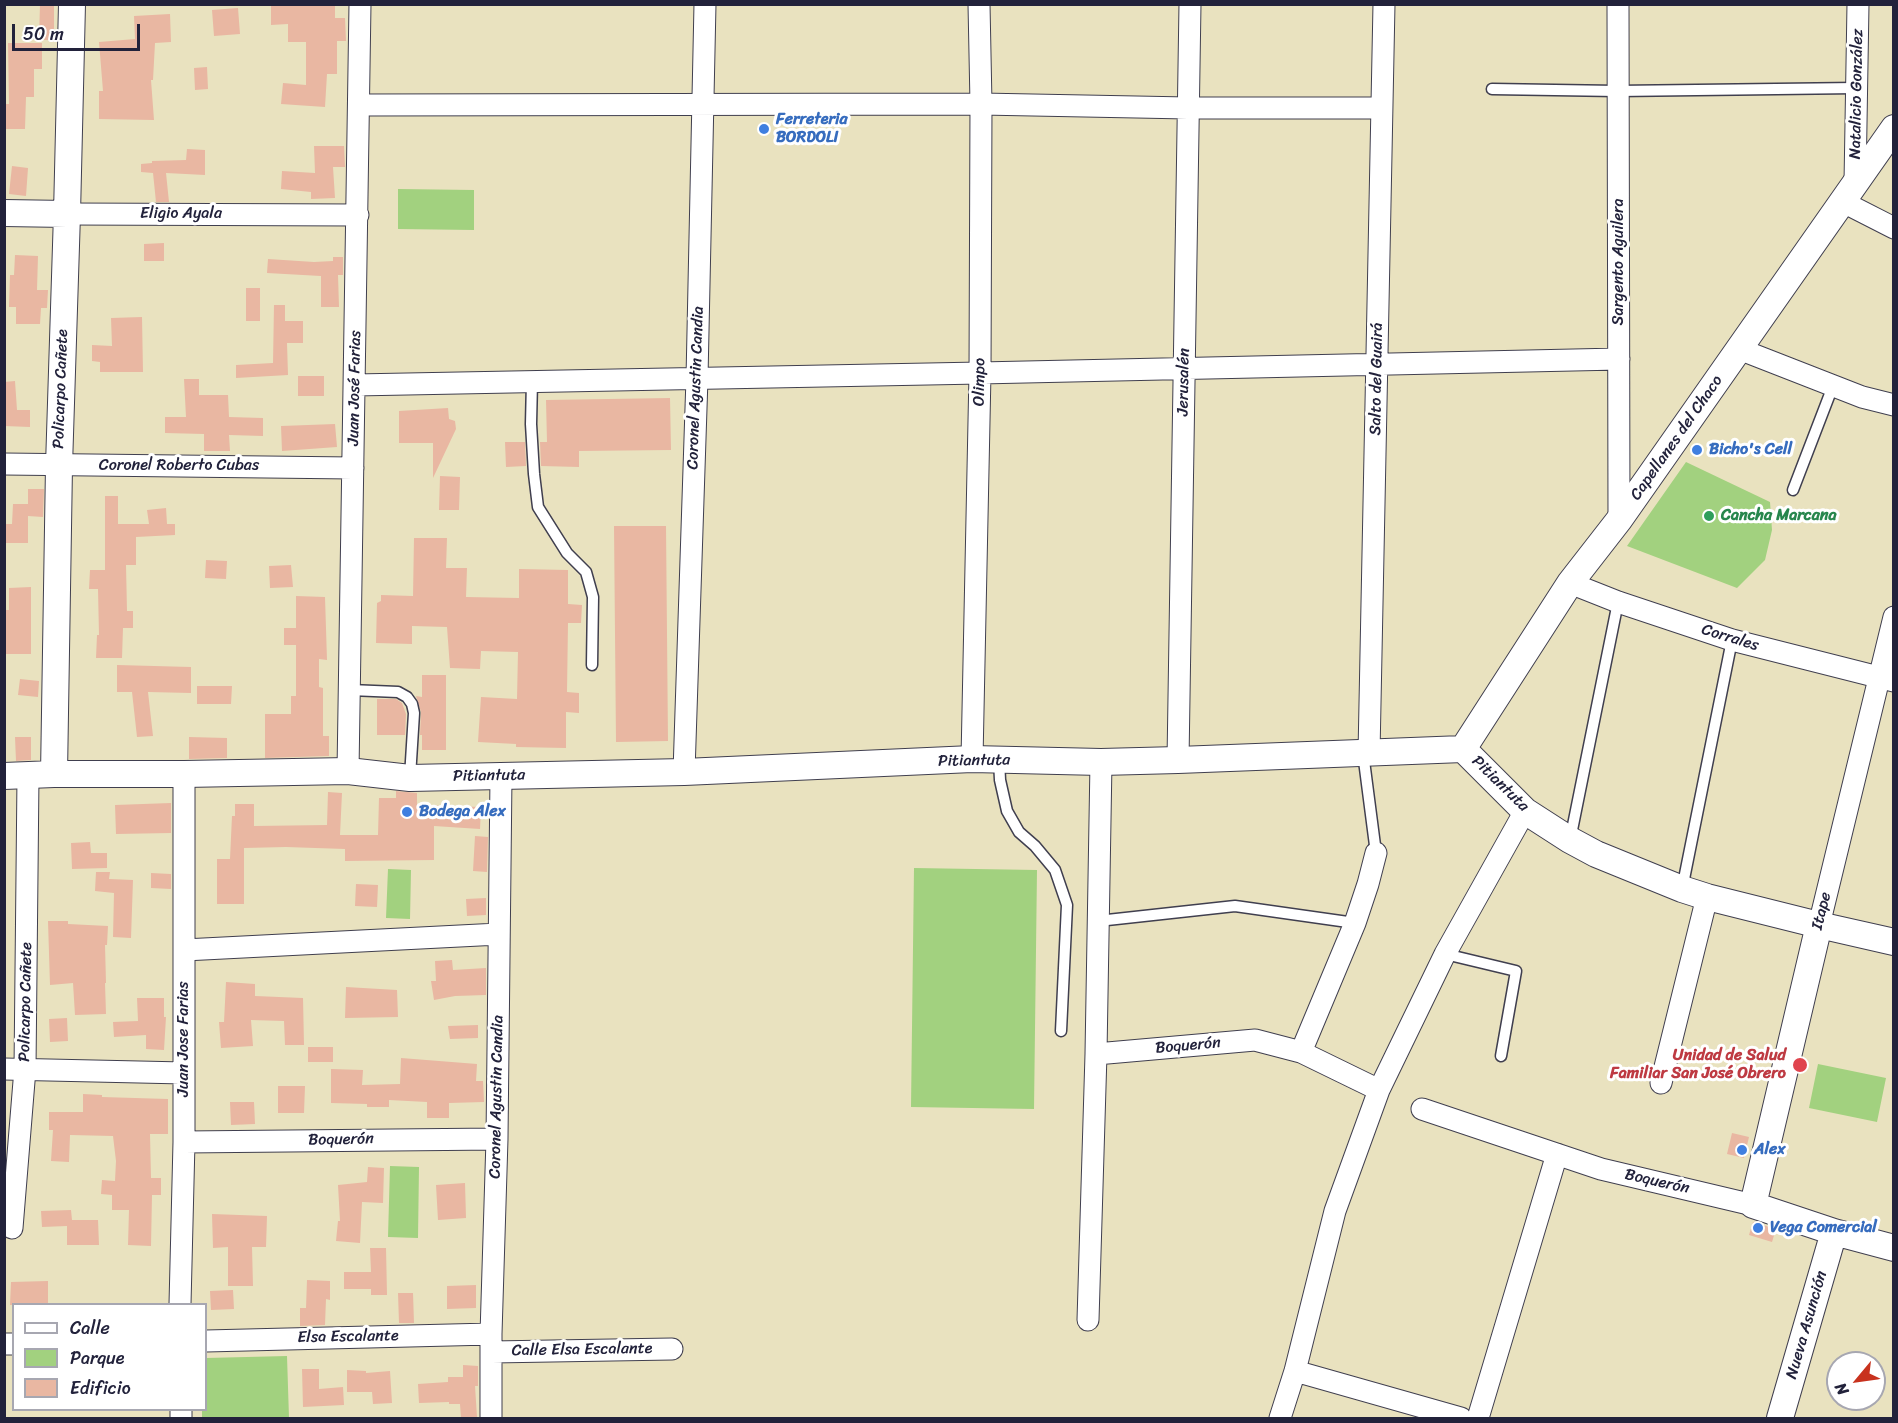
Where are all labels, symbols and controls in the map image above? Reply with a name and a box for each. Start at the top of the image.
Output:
scale bar [15,12,142,50]
text: 50 m [23,18,64,50]
street label: Natalicio González [1846,29,1868,159]
place label: Ferreteria BORDOLI [776,110,847,148]
marker: Ferreteria BORDOLI [757,122,771,136]
street label: Sargento Aguilera [1609,198,1629,326]
street label: Eligio Ayala [140,204,222,224]
street label: Coronel Agustin Candia [684,306,708,470]
street label: Salto del Guairá [1366,322,1388,436]
street label: Policarpo Cañete [49,329,73,449]
street label: Juan José Farias [344,330,366,446]
street label: Jerusalén [1174,348,1194,416]
street label: Olimpo [970,358,990,406]
street label: Capellanes del Chaco [1627,372,1727,504]
place label: Bicho's Cell [1709,440,1792,460]
marker: Bicho's Cell [1690,443,1704,457]
street label: Coronel Roberto Cubas [99,456,259,476]
place label: Cancha Marcana [1721,506,1837,526]
marker: Cancha Marcana [1702,509,1716,523]
street label: Corrales [1699,620,1761,656]
street label: Pitiantuta [938,751,1010,771]
street label: Pitiantuta [1467,752,1533,816]
street label: Pitiantuta [453,766,525,786]
place label: Bodega Alex [419,802,506,822]
marker: Bodega Alex [400,805,414,819]
street label: Itape [1808,890,1836,932]
street label: Policarpo Cañete [15,942,37,1062]
street label: Juan Jose Farias [174,981,194,1097]
street label: Coronel Agustin Candia [486,1015,508,1179]
street label: Boquerón [1154,1034,1222,1058]
place label: Unidad de Salud Familiar San José Obrero [1610,1046,1786,1084]
marker: Unidad de Salud Familiar San José Obrero [1791,1056,1809,1074]
street label: Boquerón [308,1130,374,1150]
place label: Alex [1754,1140,1785,1160]
marker: Alex [1735,1143,1749,1157]
street label: Boquerón [1623,1165,1691,1199]
place label: Vega Comercial [1770,1218,1877,1238]
marker: Vega Comercial [1751,1221,1765,1235]
street label: Nueva Asunción [1782,1269,1832,1381]
legend [12,1303,207,1411]
text: Calle [70,1312,110,1344]
street label: Elsa Escalante [297,1327,399,1347]
street label: Calle Elsa Escalante [511,1339,653,1361]
text: Parque [70,1342,124,1374]
north arrow [1826,1351,1886,1411]
text: Edificio [70,1372,131,1404]
text: N [1826,1377,1857,1401]

